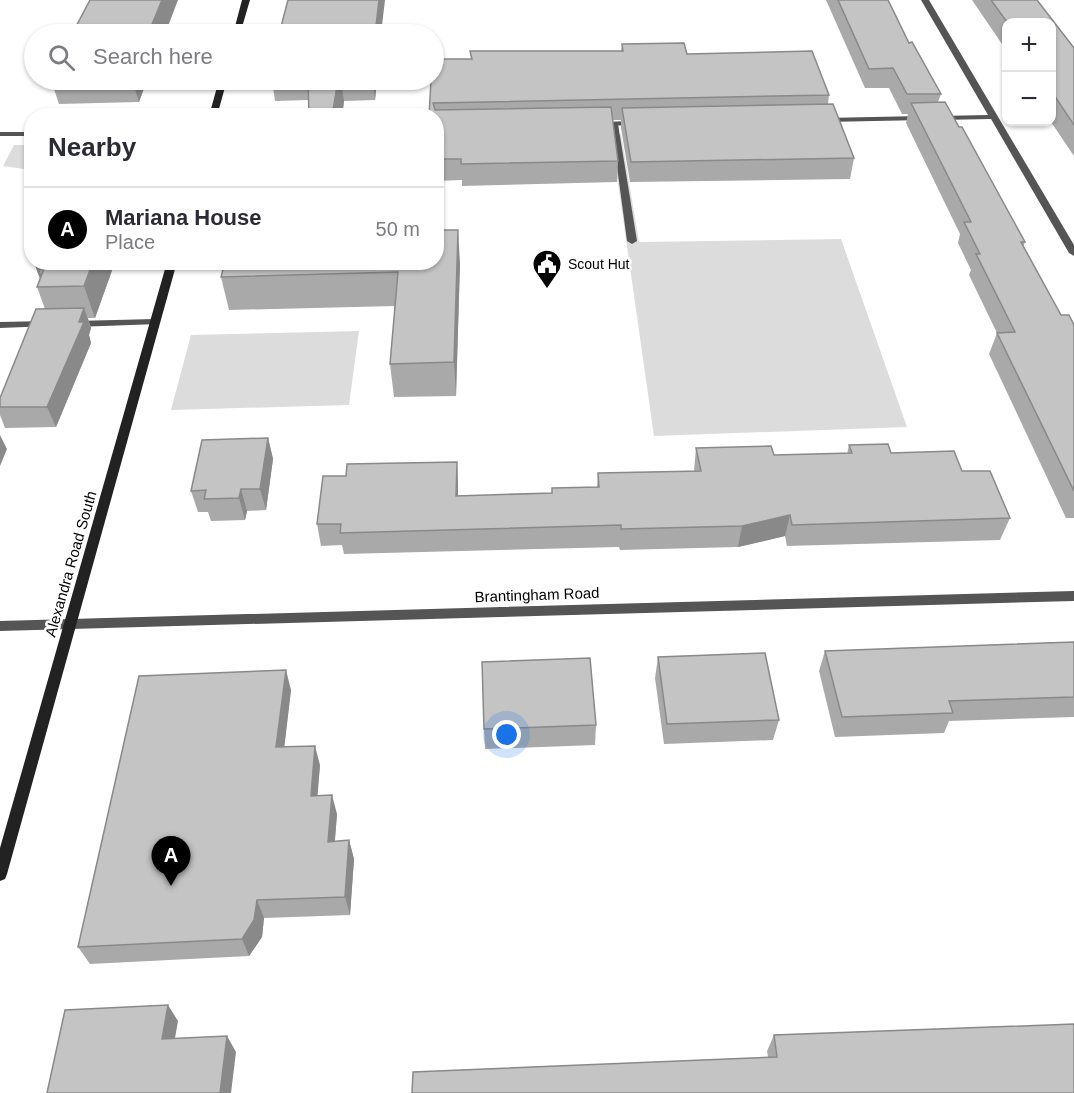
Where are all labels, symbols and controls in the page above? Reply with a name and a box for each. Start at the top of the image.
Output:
map controls [1002,18,1056,126]
button: + [1002,18,1056,72]
search box [24,24,444,90]
icon: search [45,41,78,74]
text: Search here [93,44,213,69]
button: − [1002,72,1056,126]
text: Nearby [48,132,136,162]
text: Mariana House [105,205,262,230]
text: A [60,218,75,240]
text: 50 m [376,218,420,240]
text: Place [105,231,155,253]
public building icon: Scout Hut [531,248,563,290]
place label: Scout Hut [568,256,630,272]
street label: Alexandra Road South [42,489,99,639]
street label: Brantingham Road [474,584,600,605]
your location [492,720,521,749]
pin: A [152,836,190,886]

